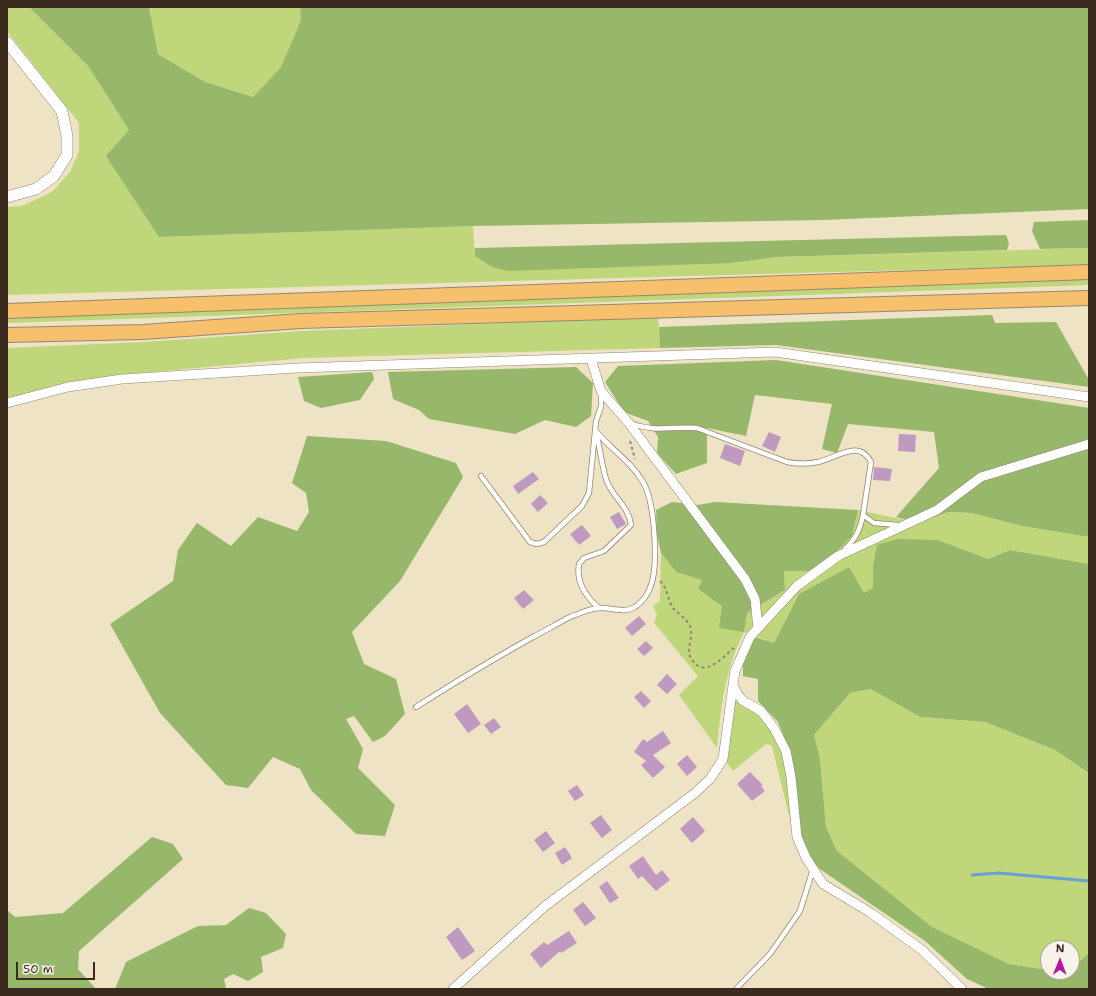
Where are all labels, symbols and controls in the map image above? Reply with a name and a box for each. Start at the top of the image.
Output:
north arrow [1040,940,1080,980]
text: N [1056,941,1065,956]
scale bar [18,954,97,980]
text: 50 m [23,961,53,977]

